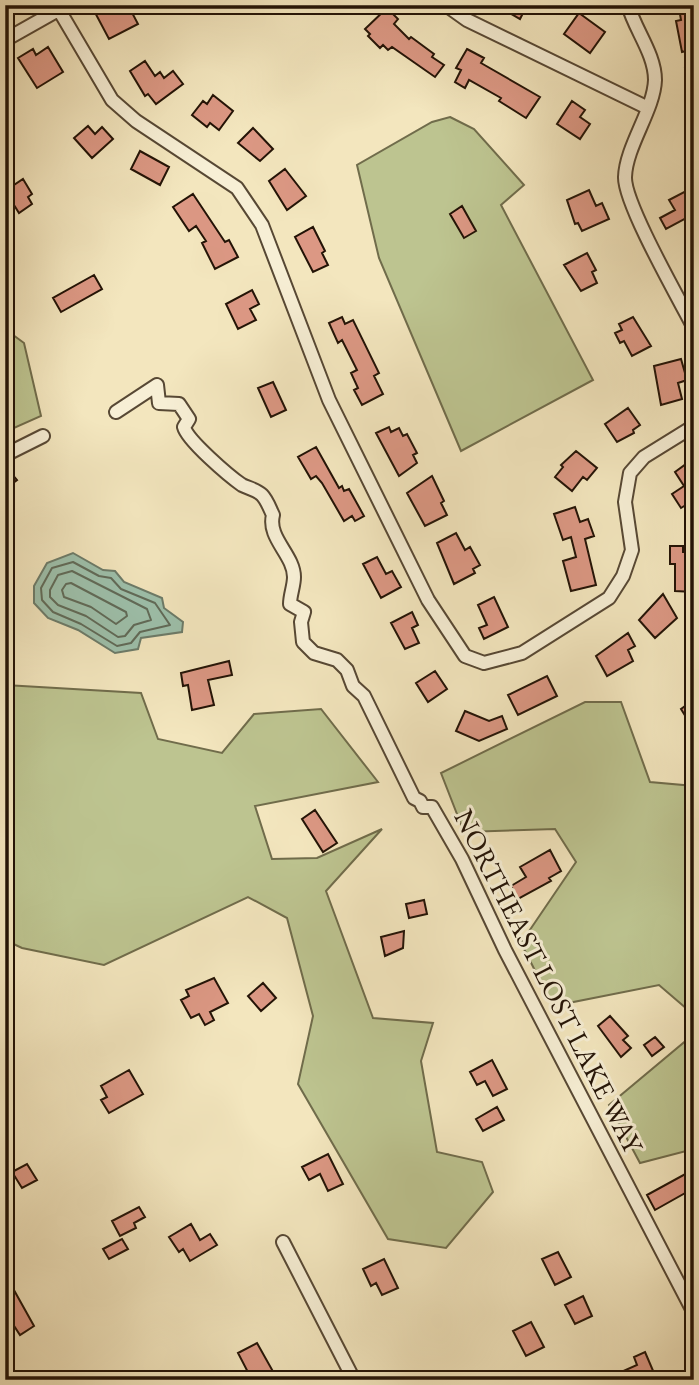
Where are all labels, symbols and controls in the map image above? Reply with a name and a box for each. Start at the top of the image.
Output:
street label: NORTHEAST LOST LAKE WAY [446,803,652,1161]

